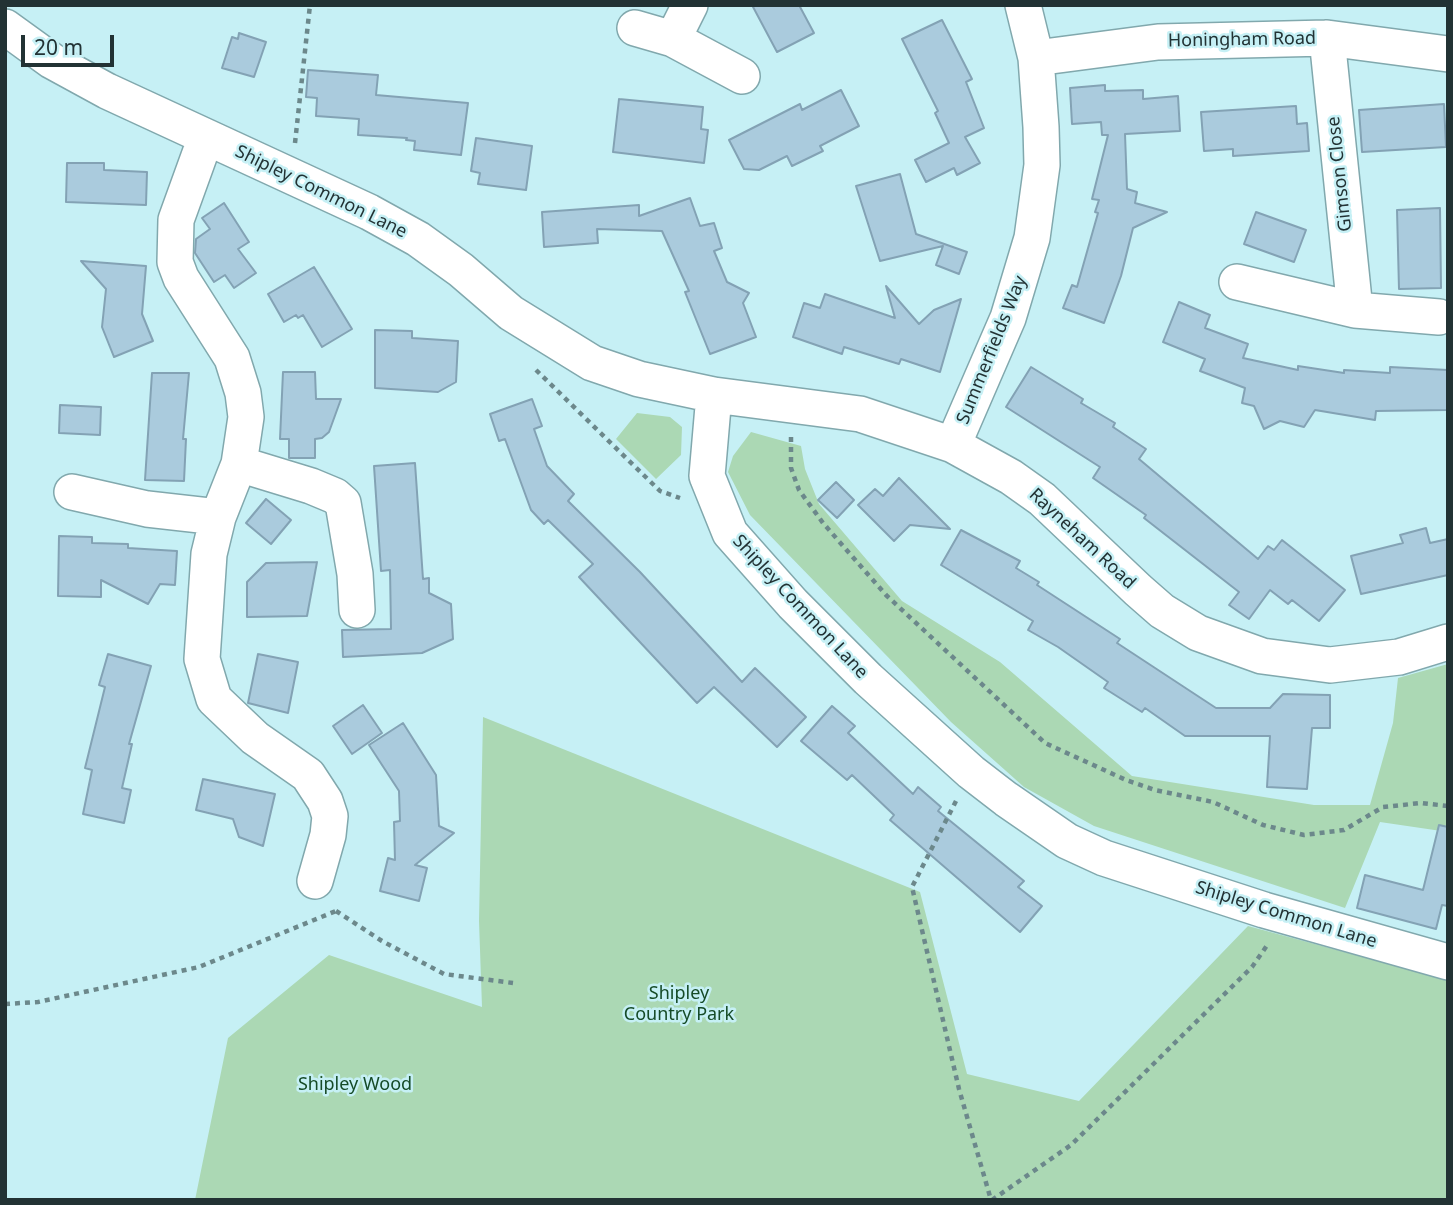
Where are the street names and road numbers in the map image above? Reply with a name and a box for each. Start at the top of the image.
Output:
street label: Honingham Road [1168,28,1316,52]
street label: Gimson Close [1323,115,1357,233]
street label: Shipley Common Lane [232,141,410,243]
street label: Summerfields Way [952,273,1032,427]
street label: Rayneham Road [1024,484,1140,594]
street label: Shipley Common Lane [728,531,872,683]
street label: Shipley Common Lane [1193,877,1379,953]

